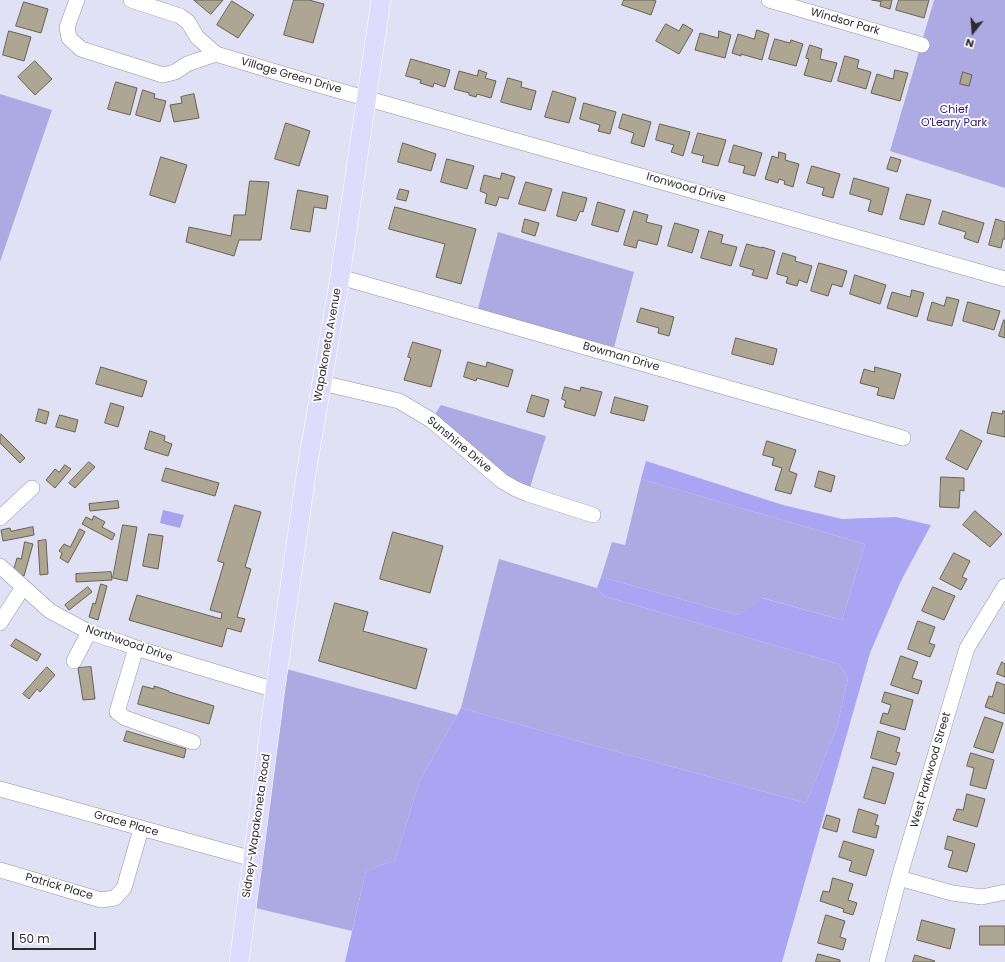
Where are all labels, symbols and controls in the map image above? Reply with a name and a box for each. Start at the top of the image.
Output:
street label: Windsor Park [809,6,881,38]
north arrow [953,12,993,52]
text: N [963,35,976,52]
street label: Village Green Drive [239,55,343,97]
park label: Chief O'Leary Park [921,103,987,129]
street label: Ironwood Drive [645,170,727,206]
street label: Wapakoneta Avenue [311,287,345,403]
street label: Bowman Drive [581,340,661,374]
street label: Sunshine Drive [424,414,494,476]
street label: Northwood Drive [84,623,174,665]
street label: West Parkwood Street [908,711,954,829]
street label: Sidney-Wapakoneta Road [240,753,274,899]
street label: Grace Place [92,808,160,840]
street label: Patrick Place [24,871,94,903]
scale bar [14,924,98,950]
text: 50 m [19,930,50,947]

